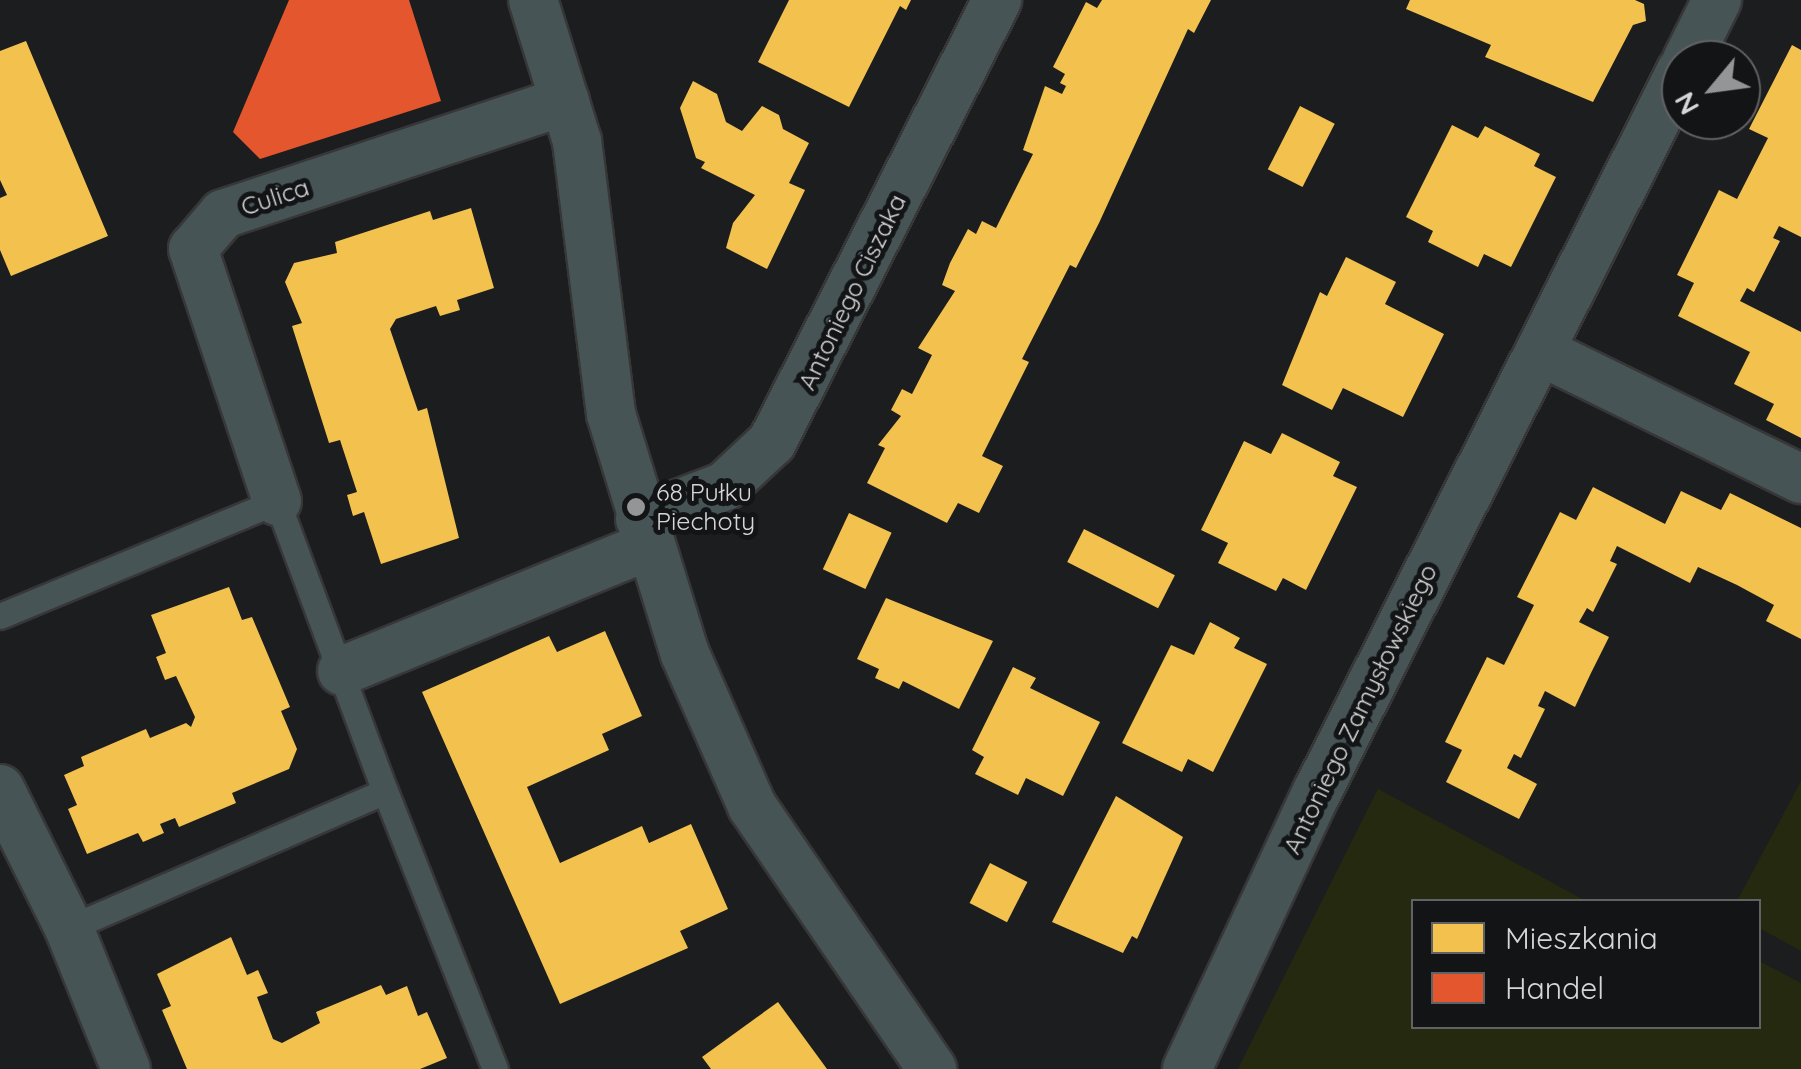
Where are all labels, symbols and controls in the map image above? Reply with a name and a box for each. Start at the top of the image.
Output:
north arrow [1661,40,1761,140]
text: N [1666,86,1706,121]
street label: Culica [237,172,313,222]
street label: Antoniego Ciszaka [792,189,912,395]
place label: 68 Pułku Piechoty [656,478,755,537]
marker: 68 Pułku Piechoty [625,496,647,518]
street label: Antoniego Zamysłowskiego [1277,559,1443,859]
legend [1411,899,1761,1029]
text: Mieszkania [1505,919,1658,957]
text: Handel [1505,969,1604,1007]

